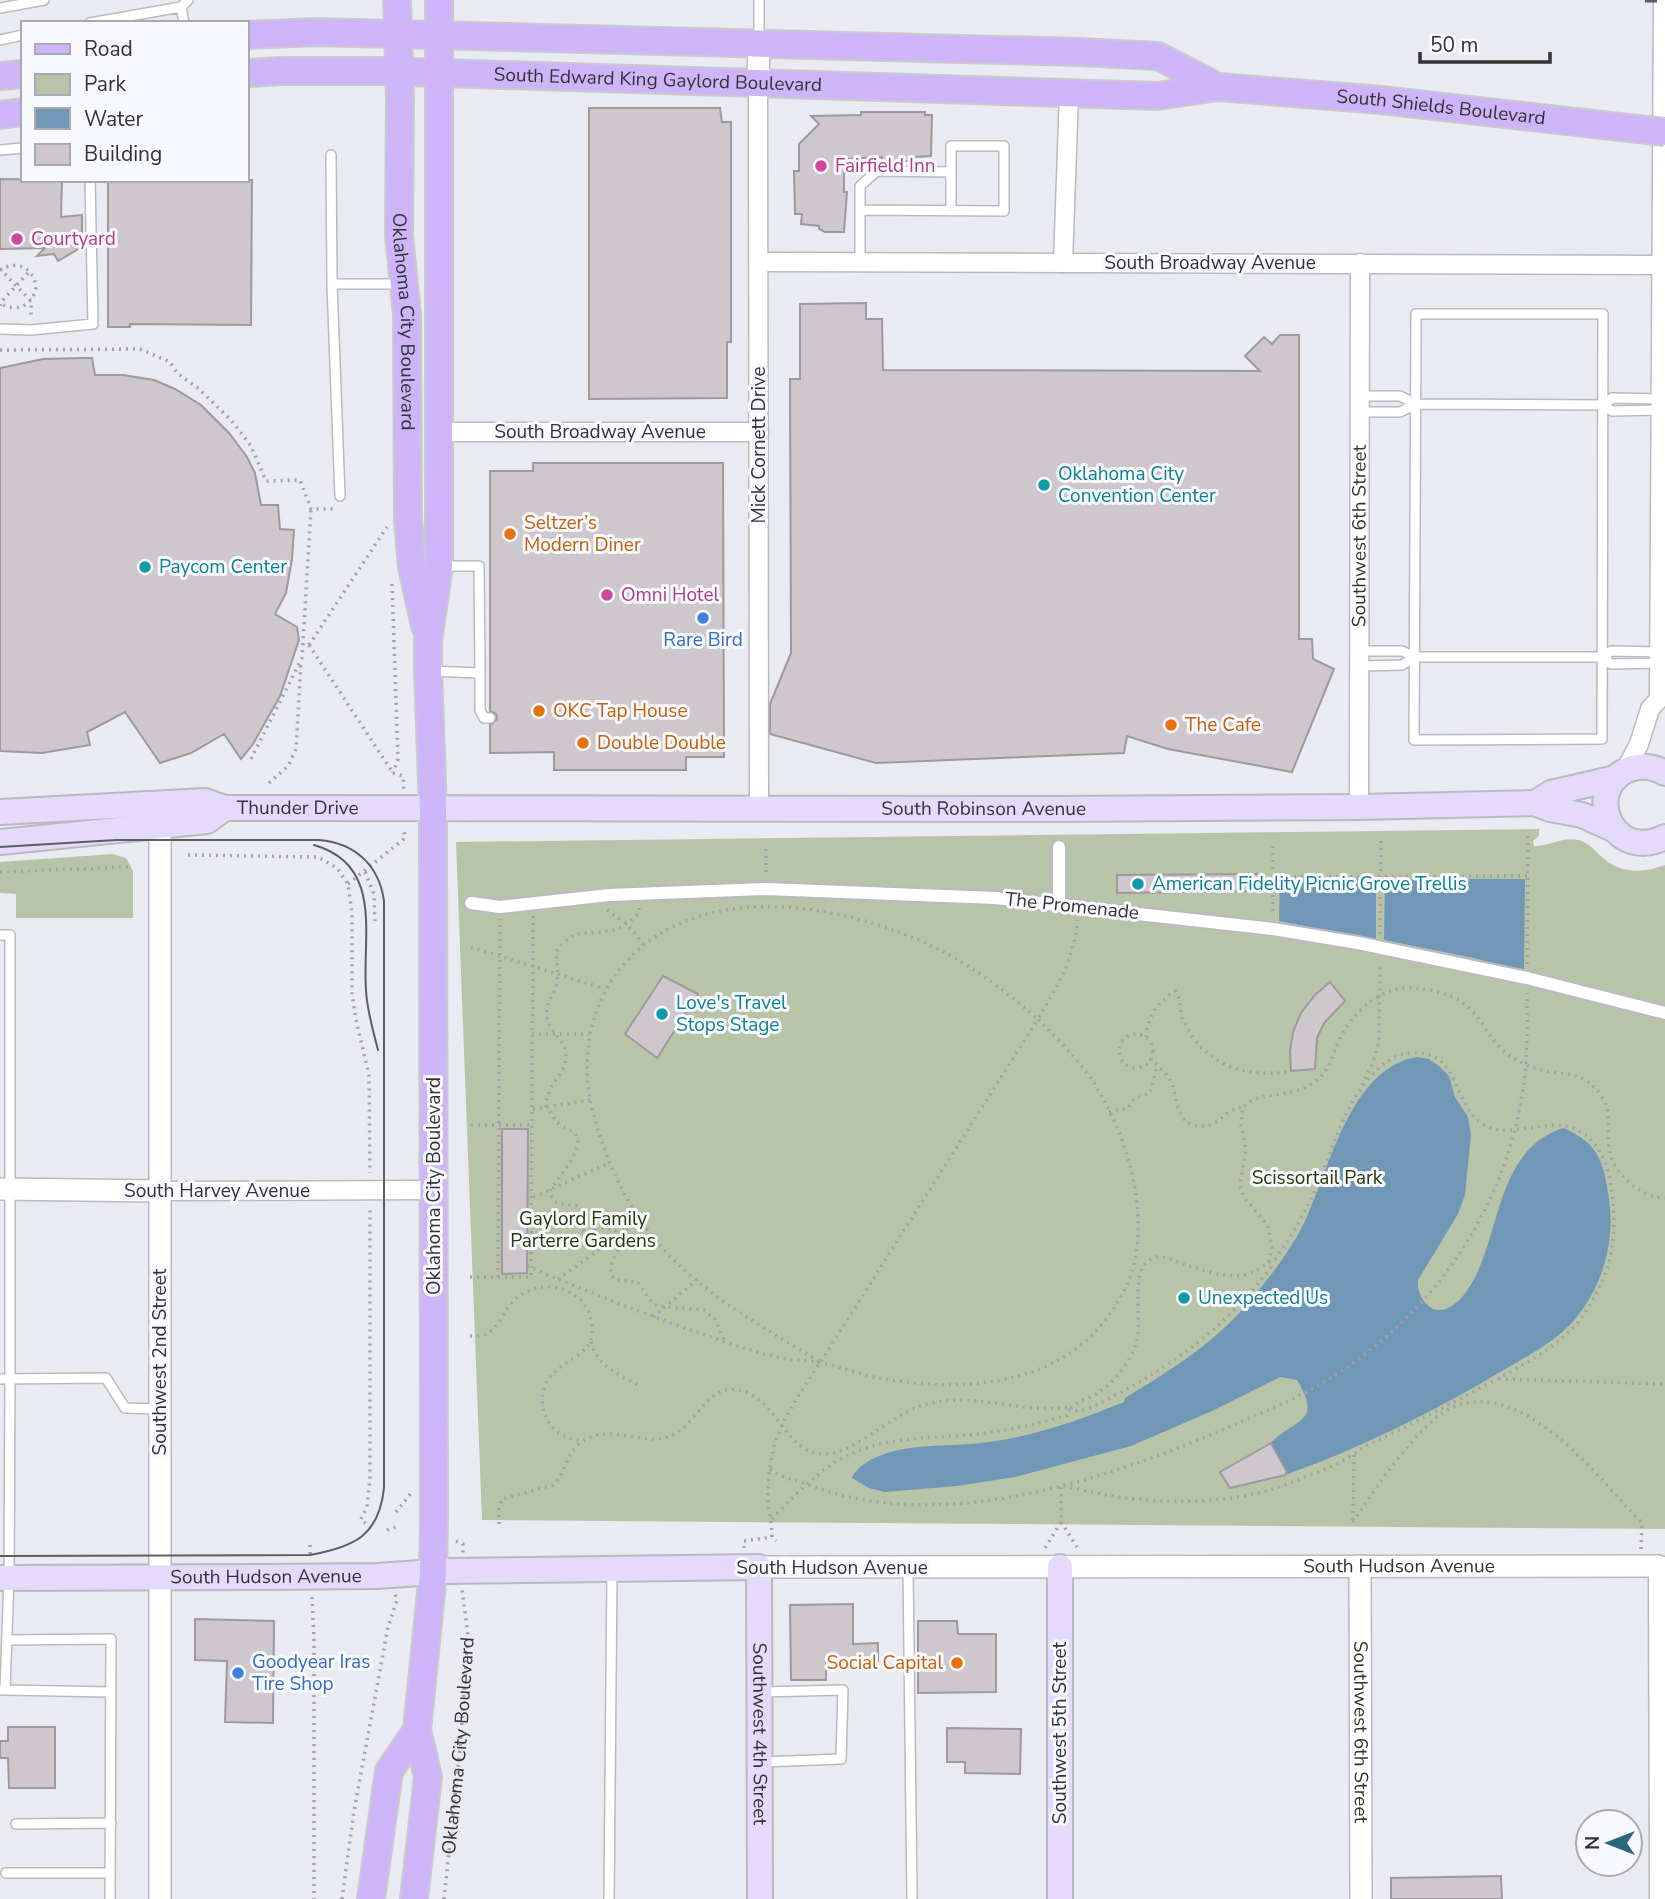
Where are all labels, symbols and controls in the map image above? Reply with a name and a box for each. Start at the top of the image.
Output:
legend [21,21,248,182]
scale bar [1420,21,1550,65]
text: 50 m [1430,31,1479,59]
text: Road [84,35,133,63]
street label: South Edward King Gaylord Boulevard [493,62,822,98]
text: Park [84,70,126,98]
street label: South Shields Boulevard [1336,84,1547,131]
text: Water [84,105,143,133]
text: Building [84,140,162,168]
place label: Fairfield Inn [835,153,935,179]
marker: Fairfield Inn [813,158,829,174]
street label: Oklahoma City Boulevard [386,213,421,431]
place label: Courtyard [31,226,116,252]
marker: Courtyard [9,231,25,247]
street label: South Broadway Avenue [1104,250,1316,276]
street label: Mick Cornett Drive [746,366,772,524]
street label: South Broadway Avenue [494,419,706,445]
street label: Southwest 6th Street [1346,444,1373,627]
place label: Oklahoma City Convention Center [1058,461,1216,509]
marker: Oklahoma City Convention Center [1036,477,1052,493]
place label: Seltzer’s Modern Diner [524,510,641,558]
marker: Seltzer’s Modern Diner [502,526,518,542]
place label: Paycom Center [159,554,287,580]
marker: Paycom Center [137,559,153,575]
place label: Omni Hotel [621,582,720,608]
marker: Omni Hotel [599,587,615,603]
marker: Rare Bird [695,610,711,626]
place label: Rare Bird [663,627,743,653]
place label: OKC Tap House [553,698,688,724]
marker: OKC Tap House [531,703,547,719]
place label: The Cafe [1185,712,1261,738]
marker: The Cafe [1163,717,1179,733]
place label: Double Double [597,730,726,756]
marker: Double Double [575,735,591,751]
street label: Thunder Drive [237,795,359,821]
street label: South Robinson Avenue [881,796,1086,822]
place label: American Fidelity Picnic Grove Trellis [1152,871,1467,897]
marker: American Fidelity Picnic Grove Trellis [1130,876,1146,892]
street label: The Promenade [1004,886,1140,926]
place label: Love's Travel Stops Stage [676,990,787,1038]
marker: Love's Travel Stops Stage [654,1006,670,1022]
street label: Oklahoma City Boulevard [421,1077,447,1295]
park label: Scissortail Park [1252,1165,1383,1191]
street label: South Harvey Avenue [124,1178,310,1204]
park label: Gaylord Family Parterre Gardens [510,1206,656,1254]
street label: Southwest 2nd Street [147,1268,173,1455]
place label: Unexpected Us [1198,1285,1328,1311]
marker: Unexpected Us [1176,1290,1192,1306]
street label: South Hudson Avenue [1303,1553,1495,1579]
street label: South Hudson Avenue [736,1555,928,1581]
street label: South Hudson Avenue [170,1563,362,1590]
street label: Oklahoma City Boulevard [436,1636,481,1856]
street label: Southwest 5th Street [1047,1641,1073,1824]
street label: Southwest 6th Street [1347,1641,1374,1824]
street label: Southwest 4th Street [746,1643,773,1825]
place label: Goodyear Iras Tire Shop [252,1649,370,1697]
place label: Social Capital [827,1650,943,1676]
marker: Social Capital [949,1655,965,1671]
marker: Goodyear Iras Tire Shop [230,1665,246,1681]
north arrow [1574,1808,1644,1878]
text: N [1580,1836,1606,1850]

